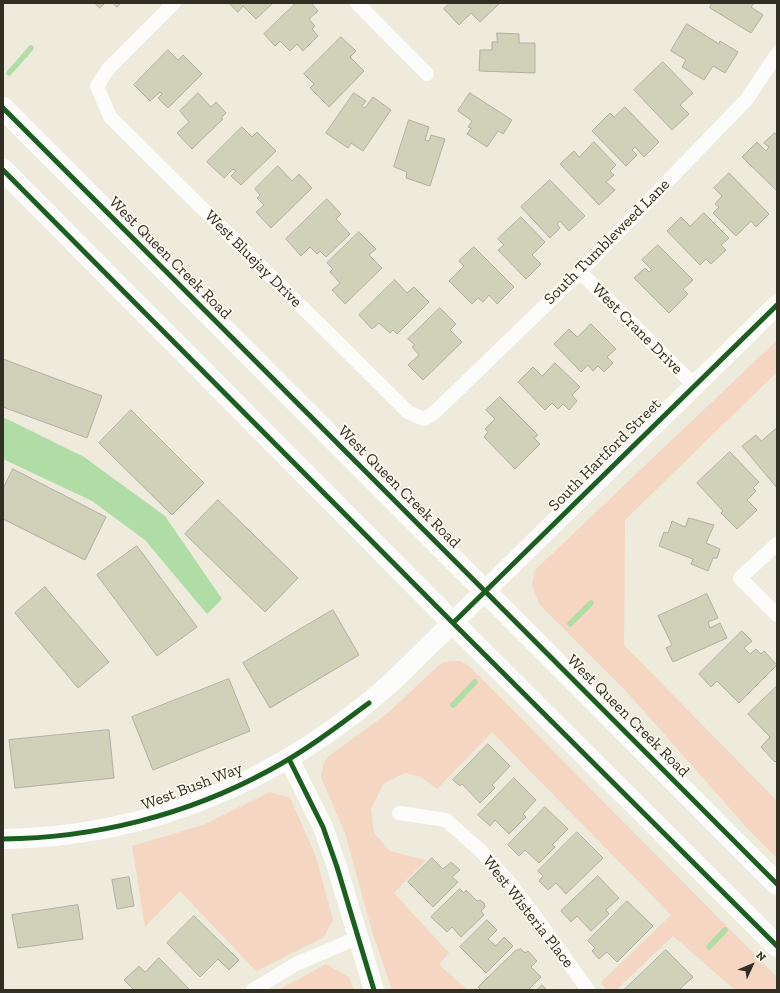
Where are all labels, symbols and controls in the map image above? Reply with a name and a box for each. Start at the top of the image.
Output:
street label: South Tumbleweed Lane [540,175,674,309]
street label: West Queen Creek Road [105,193,235,323]
street label: West Bluejay Drive [200,206,306,312]
street label: West Crane Drive [587,279,687,379]
street label: South Hartford Street [545,395,665,515]
street label: West Queen Creek Road [334,422,464,552]
street label: West Queen Creek Road [563,651,693,781]
street label: West Bush Way [139,759,245,815]
street label: West Wisteria Place [478,852,578,972]
north arrow [732,945,772,985]
text: N [753,949,769,964]

